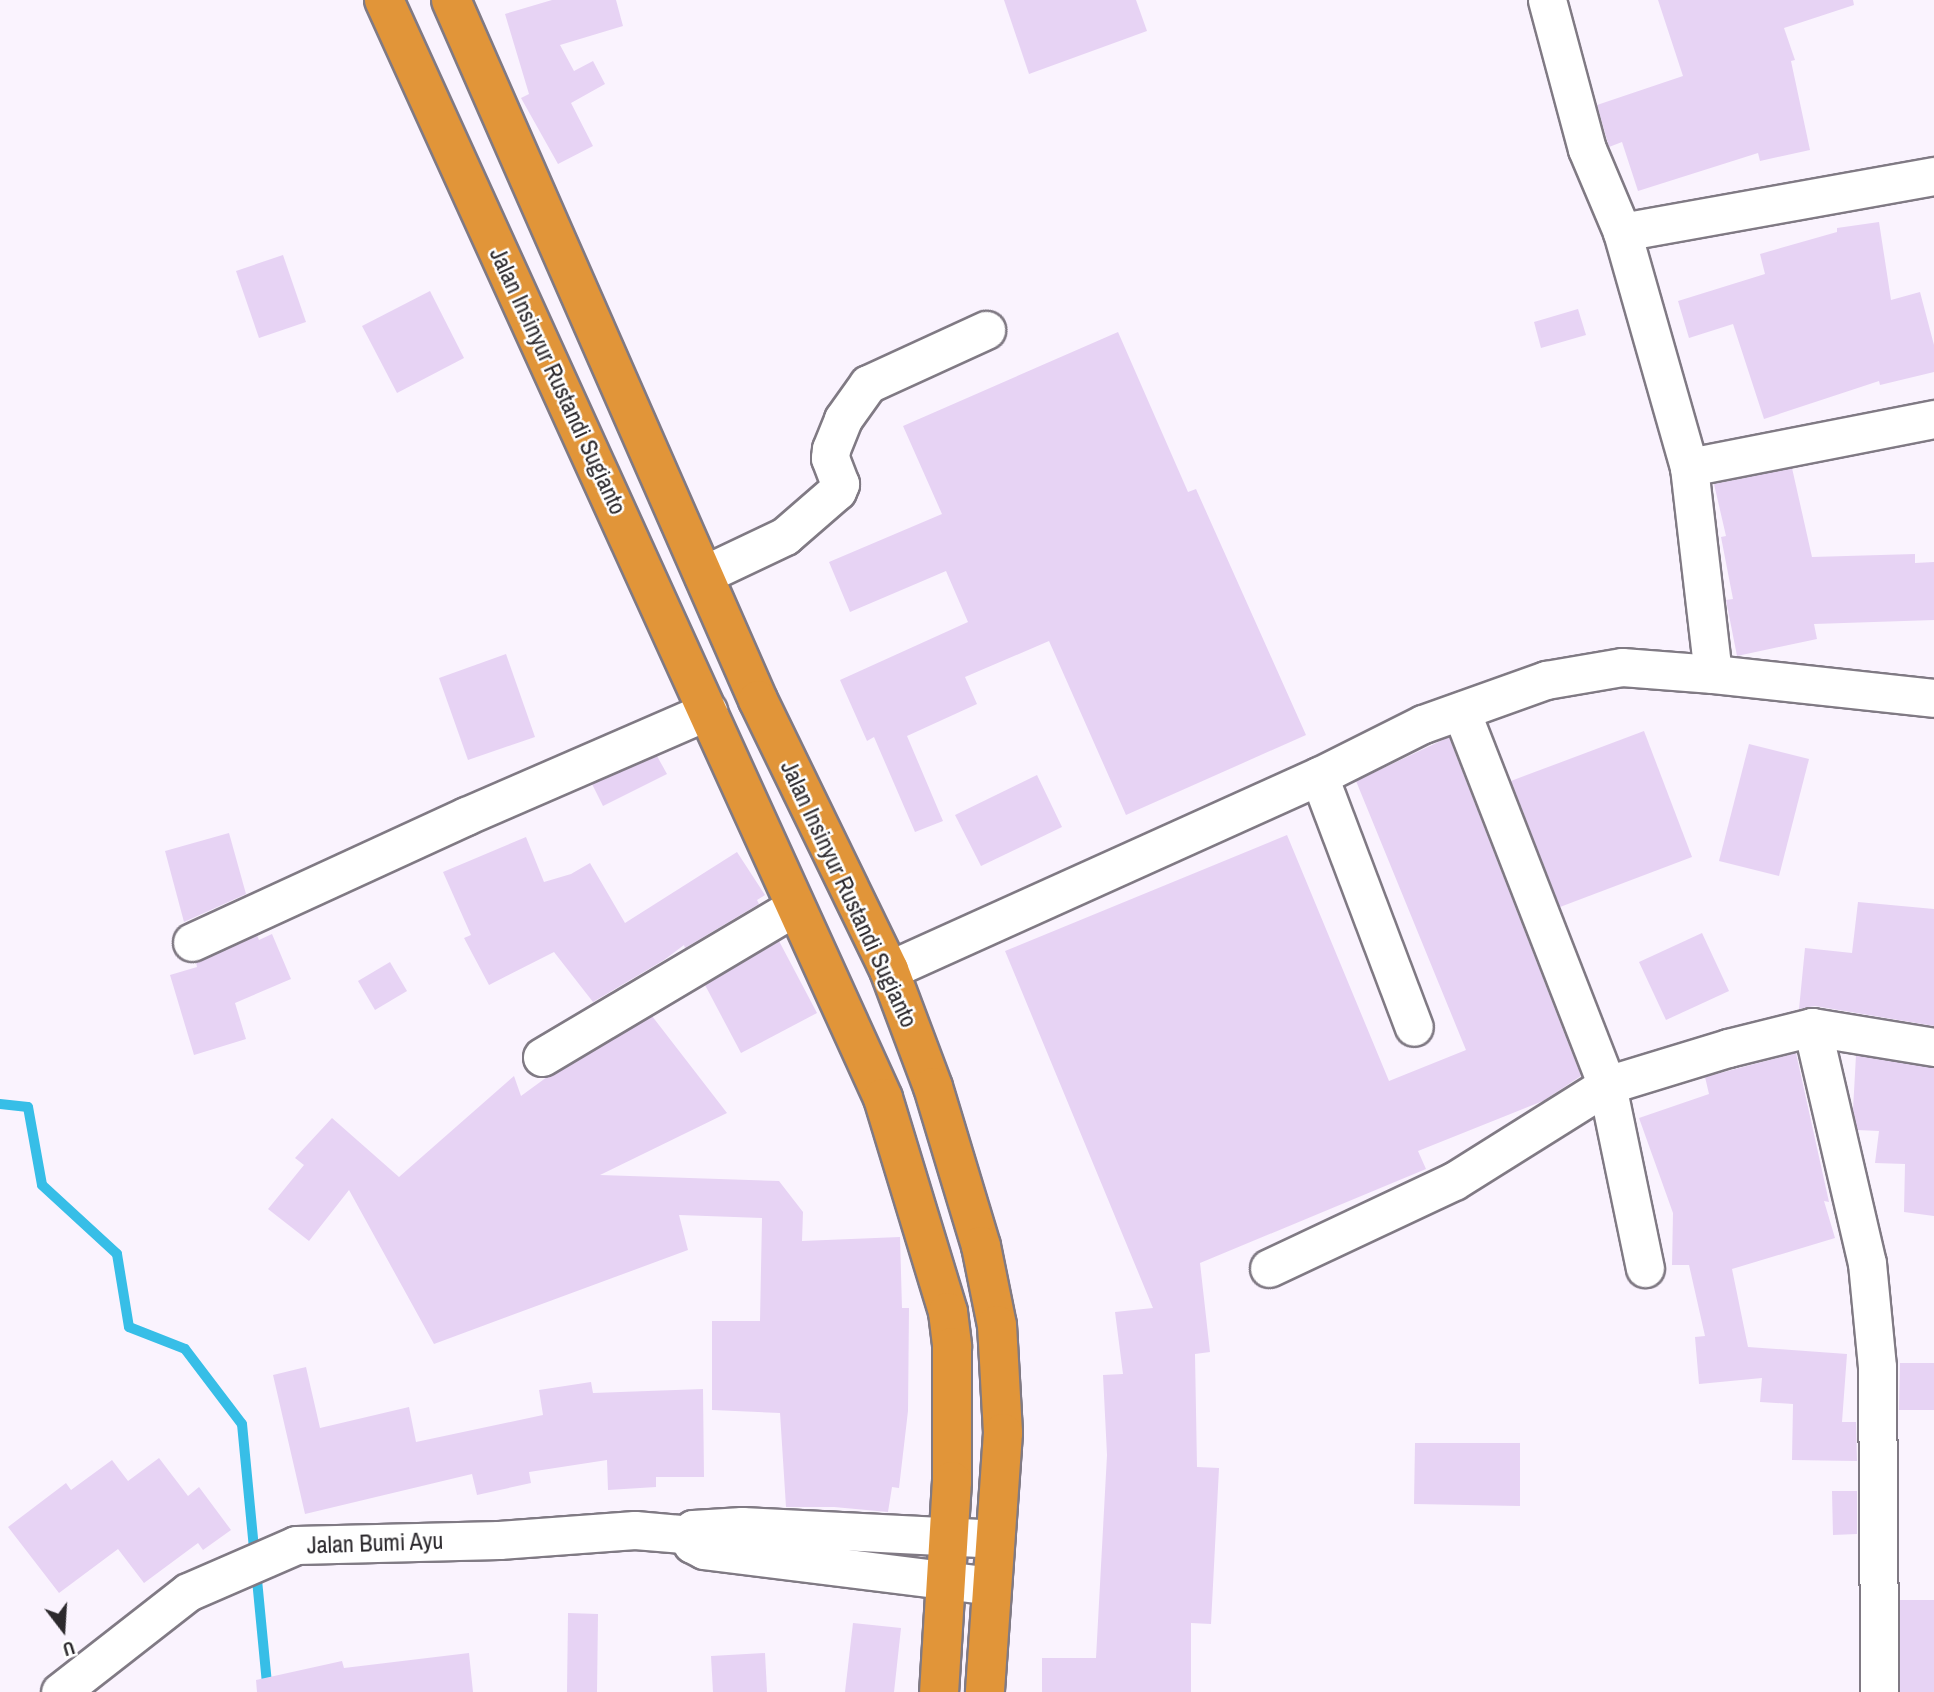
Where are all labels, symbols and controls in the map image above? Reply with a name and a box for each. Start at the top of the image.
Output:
street label: Jalan Insinyur Rustandi Sugianto [483,243,633,519]
street label: Jalan Insinyur Rustandi Sugianto [774,756,924,1032]
street label: Jalan Bumi Ayu [306,1526,444,1560]
north arrow [28,1594,98,1664]
text: U [60,1635,78,1663]

